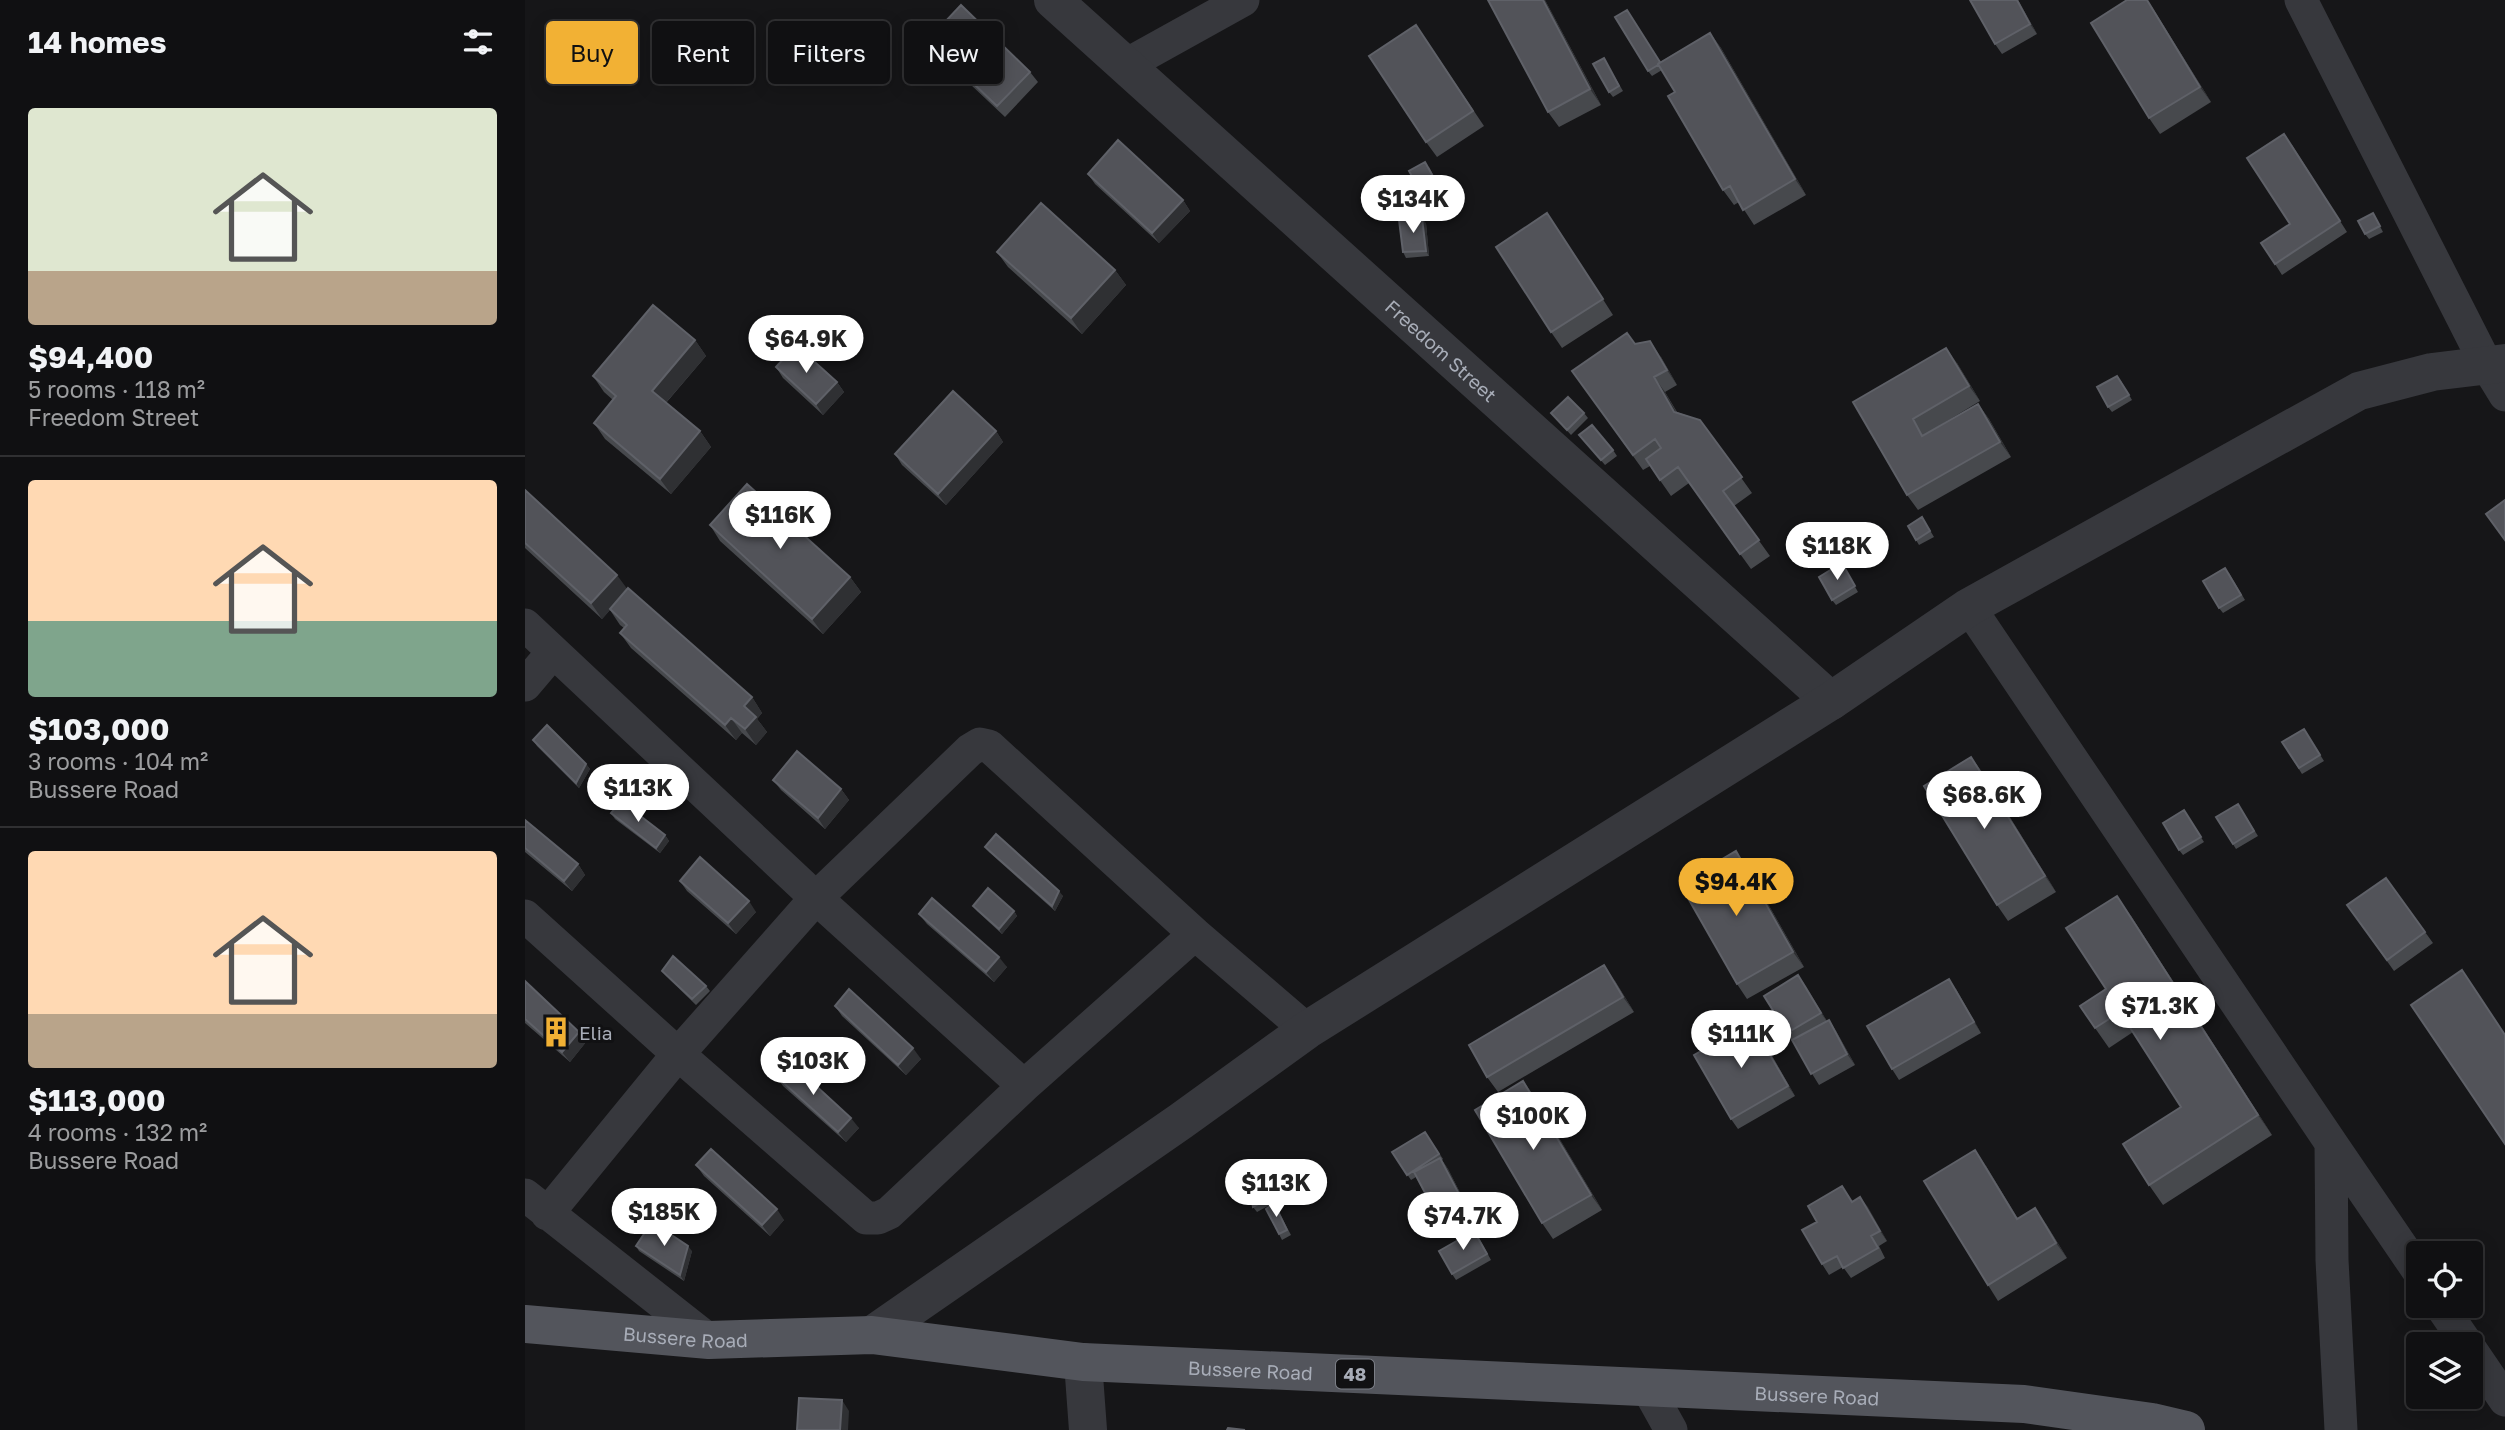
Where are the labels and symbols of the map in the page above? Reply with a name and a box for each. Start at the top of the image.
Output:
pin: $134K [1364,176,1462,235]
street label: Freedom Street [1381,294,1502,406]
pin: $64.9K [749,316,863,375]
pin: $116K [731,491,829,551]
pin: $118K [1788,522,1886,582]
pin: $113K [589,764,687,824]
pin: $68.6K [1927,772,2041,831]
pin: $94.4K [1679,858,1793,918]
pin: $71.3K [2103,982,2217,1042]
pin: $111K [1692,1010,1790,1070]
building icon: Elia [539,1015,573,1049]
place label: Elia [579,1021,613,1044]
pin: $103K [764,1038,862,1097]
pin: $100K [1484,1092,1582,1152]
pin: $113K [1227,1160,1325,1219]
pin: $185K [615,1188,713,1248]
pin: $74.7K [1406,1192,1520,1252]
street label: Bussere Road [622,1321,748,1352]
street label: Bussere Road [1187,1355,1313,1384]
road number: 48 [1336,1359,1374,1388]
street label: Bussere Road [1754,1380,1880,1409]

